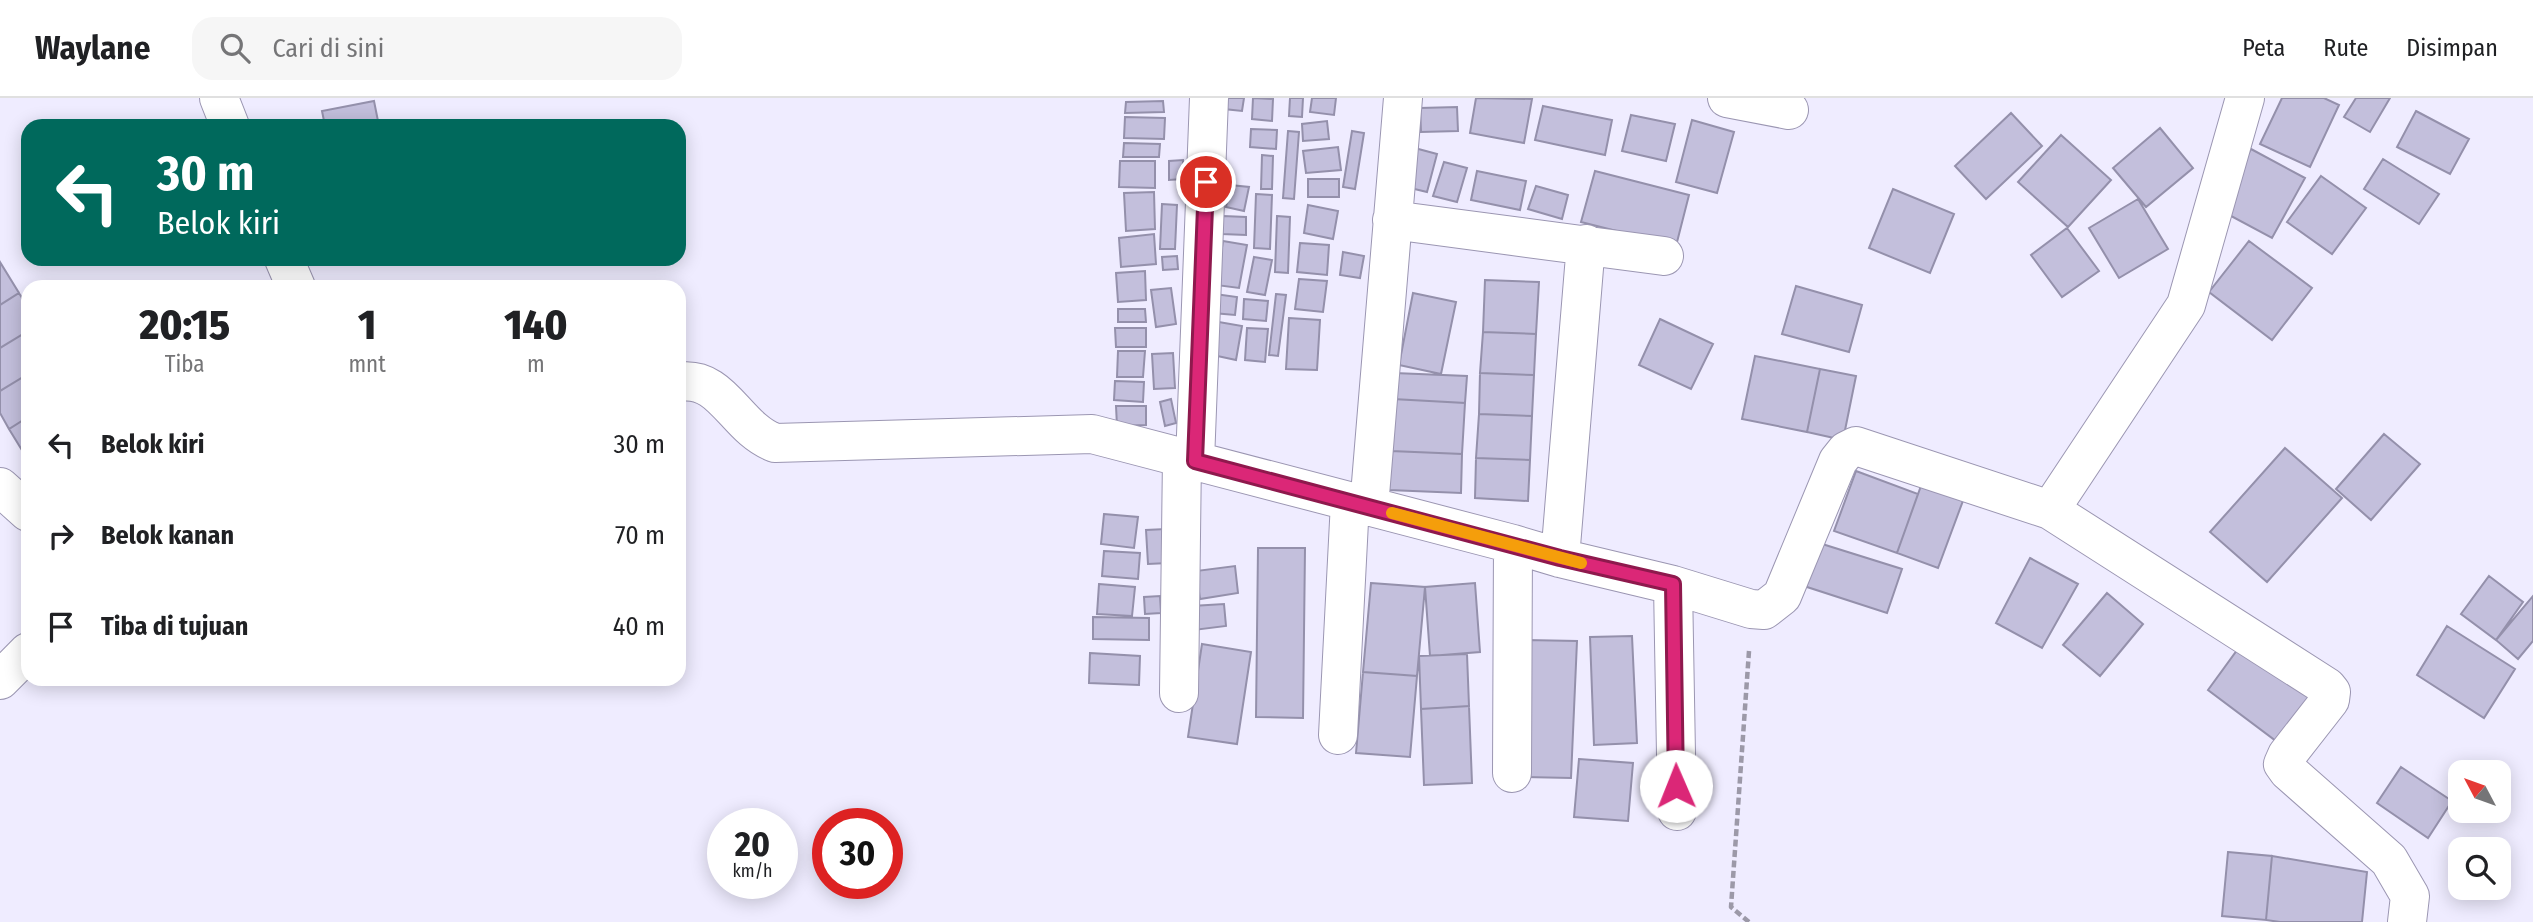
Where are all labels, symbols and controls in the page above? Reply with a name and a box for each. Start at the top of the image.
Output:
search box [192,17,682,80]
text: Waylane [35,28,150,68]
icon: search [216,29,254,67]
text: Cari di sini [272,33,384,64]
text: Peta [2242,34,2285,62]
text: Rute [2323,34,2368,62]
text: Disimpan [2406,34,2498,62]
text: 30 m [157,144,255,203]
icon: left [42,147,133,238]
pin [1176,152,1236,212]
icon: arrive [1187,163,1225,201]
text: Belok kiri [157,204,280,242]
text: 20:15 [139,300,230,350]
text: 1 [358,300,376,350]
text: 140 [504,300,568,350]
text: Tiba [165,350,205,378]
text: mnt [348,350,386,378]
text: m [527,350,545,378]
icon: left [42,426,80,464]
text: Belok kiri [101,429,204,460]
text: 30 m [614,429,665,460]
icon: right [42,517,80,555]
text: Belok kanan [101,520,234,551]
text: 70 m [615,520,665,551]
icon: arrive [42,608,80,646]
text: Tiba di tujuan [101,611,248,642]
text: 40 m [613,611,665,642]
position arrow [1639,749,1713,823]
north arrow [2448,760,2511,822]
map controls [2448,760,2511,900]
speed limit sign: 30 [812,808,903,899]
text: 20 [735,823,770,865]
button: search [2448,837,2511,900]
text: km/h [732,860,773,882]

